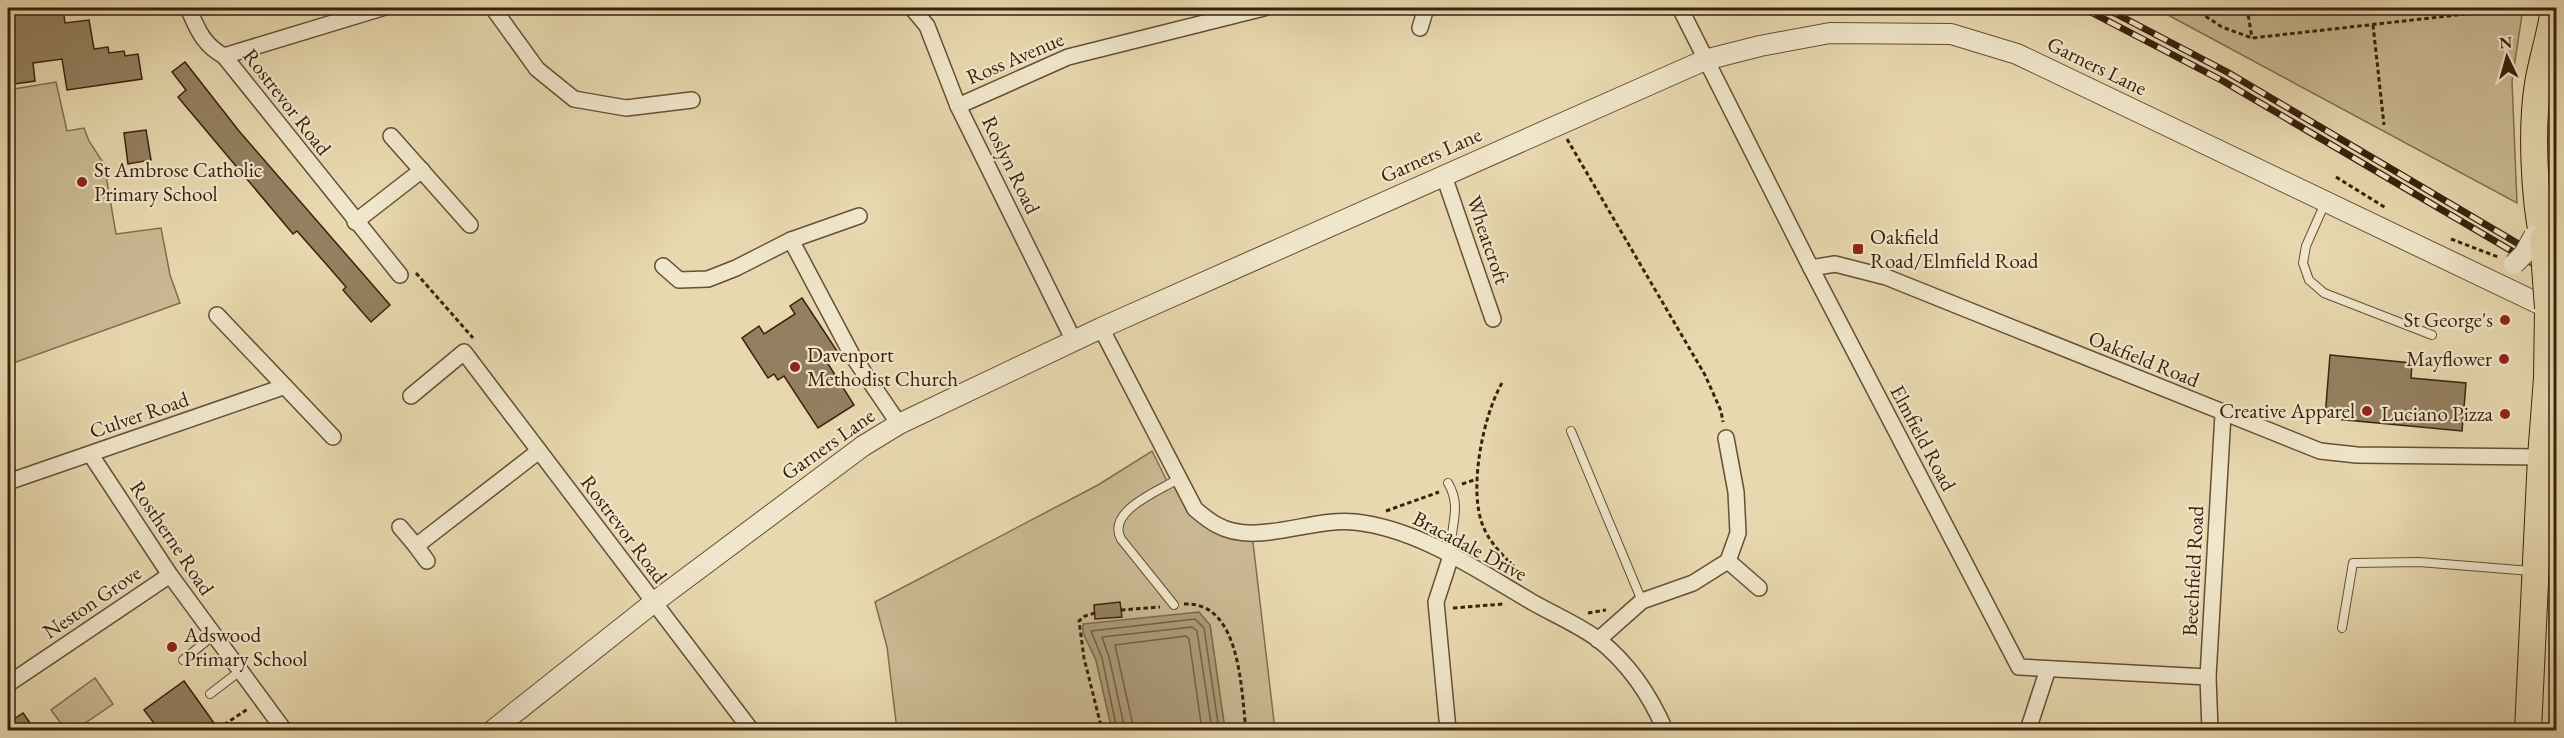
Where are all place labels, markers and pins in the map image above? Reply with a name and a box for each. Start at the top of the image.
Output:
place label: St Ambrose Catholic Primary School [94,156,262,207]
marker: St Ambrose Catholic Primary School [75,175,89,189]
place label: Oakfield Road/Elmfield Road [1870,223,2039,274]
marker: Oakfield Road/Elmfield Road [1851,242,1865,256]
place label: St George's [2403,306,2493,333]
marker: St George's [2498,313,2512,327]
place label: Davenport Methodist Church [807,341,958,392]
place label: Mayflower [2406,345,2492,372]
marker: Mayflower [2497,352,2511,366]
marker: Davenport Methodist Church [788,360,802,374]
place label: Creative Apparel [2219,397,2355,424]
place label: Luciano Pizza [2381,400,2494,427]
marker: Creative Apparel [2360,404,2374,418]
marker: Luciano Pizza [2498,407,2512,421]
place label: Adswood Primary School [183,621,308,672]
marker: Adswood Primary School [165,640,179,654]

